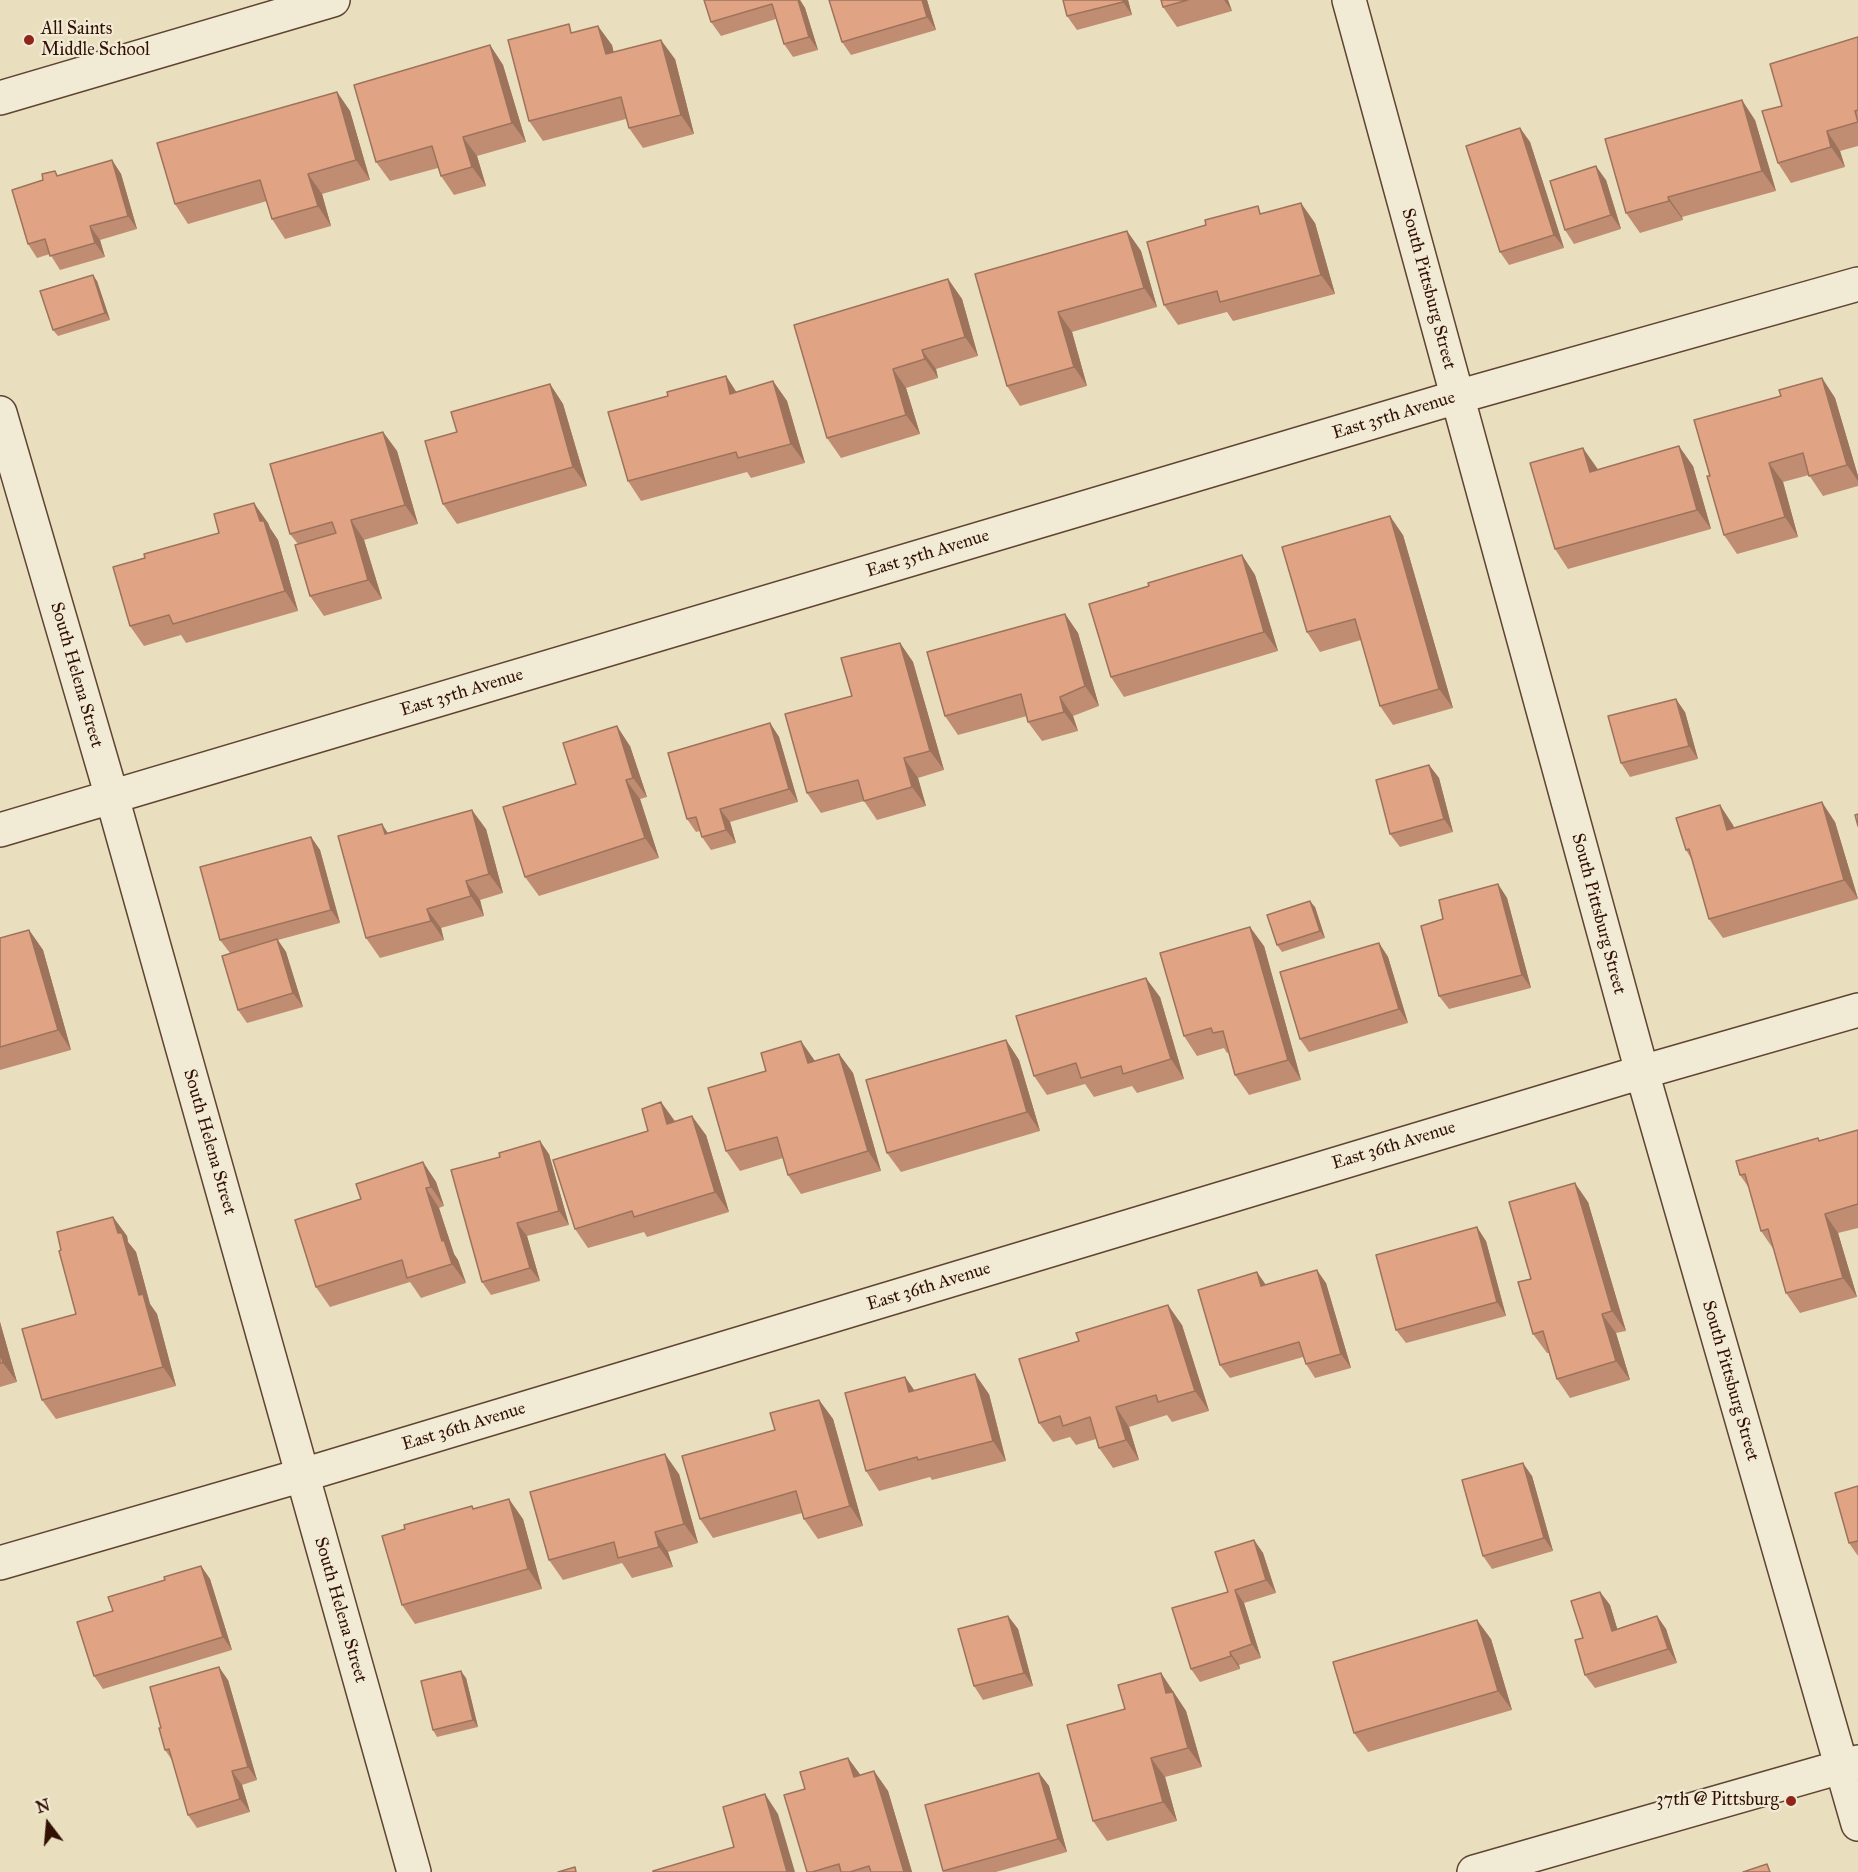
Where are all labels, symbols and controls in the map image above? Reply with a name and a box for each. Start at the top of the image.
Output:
place label: All Saints Middle School [41,19,150,62]
marker: All Saints Middle School [22,33,36,47]
street label: South Pittsburg Street [1396,206,1460,372]
street label: East 35th Avenue [1330,387,1458,445]
street label: East 35th Avenue [864,525,992,583]
street label: South Helena Street [45,600,107,750]
street label: East 35th Avenue [398,664,526,722]
street label: South Pittsburg Street [1566,831,1630,997]
street label: South Helena Street [178,1067,240,1217]
street label: East 36th Avenue [1330,1117,1458,1175]
street label: East 36th Avenue [865,1258,993,1316]
street label: South Pittsburg Street [1697,1298,1763,1464]
street label: East 36th Avenue [400,1398,528,1456]
street label: South Helena Street [309,1535,371,1685]
place label: 37th @ Pittsburg [1656,1790,1779,1812]
north arrow [18,1794,78,1854]
marker: 37th @ Pittsburg [1784,1794,1798,1808]
text: N [34,1795,52,1817]

